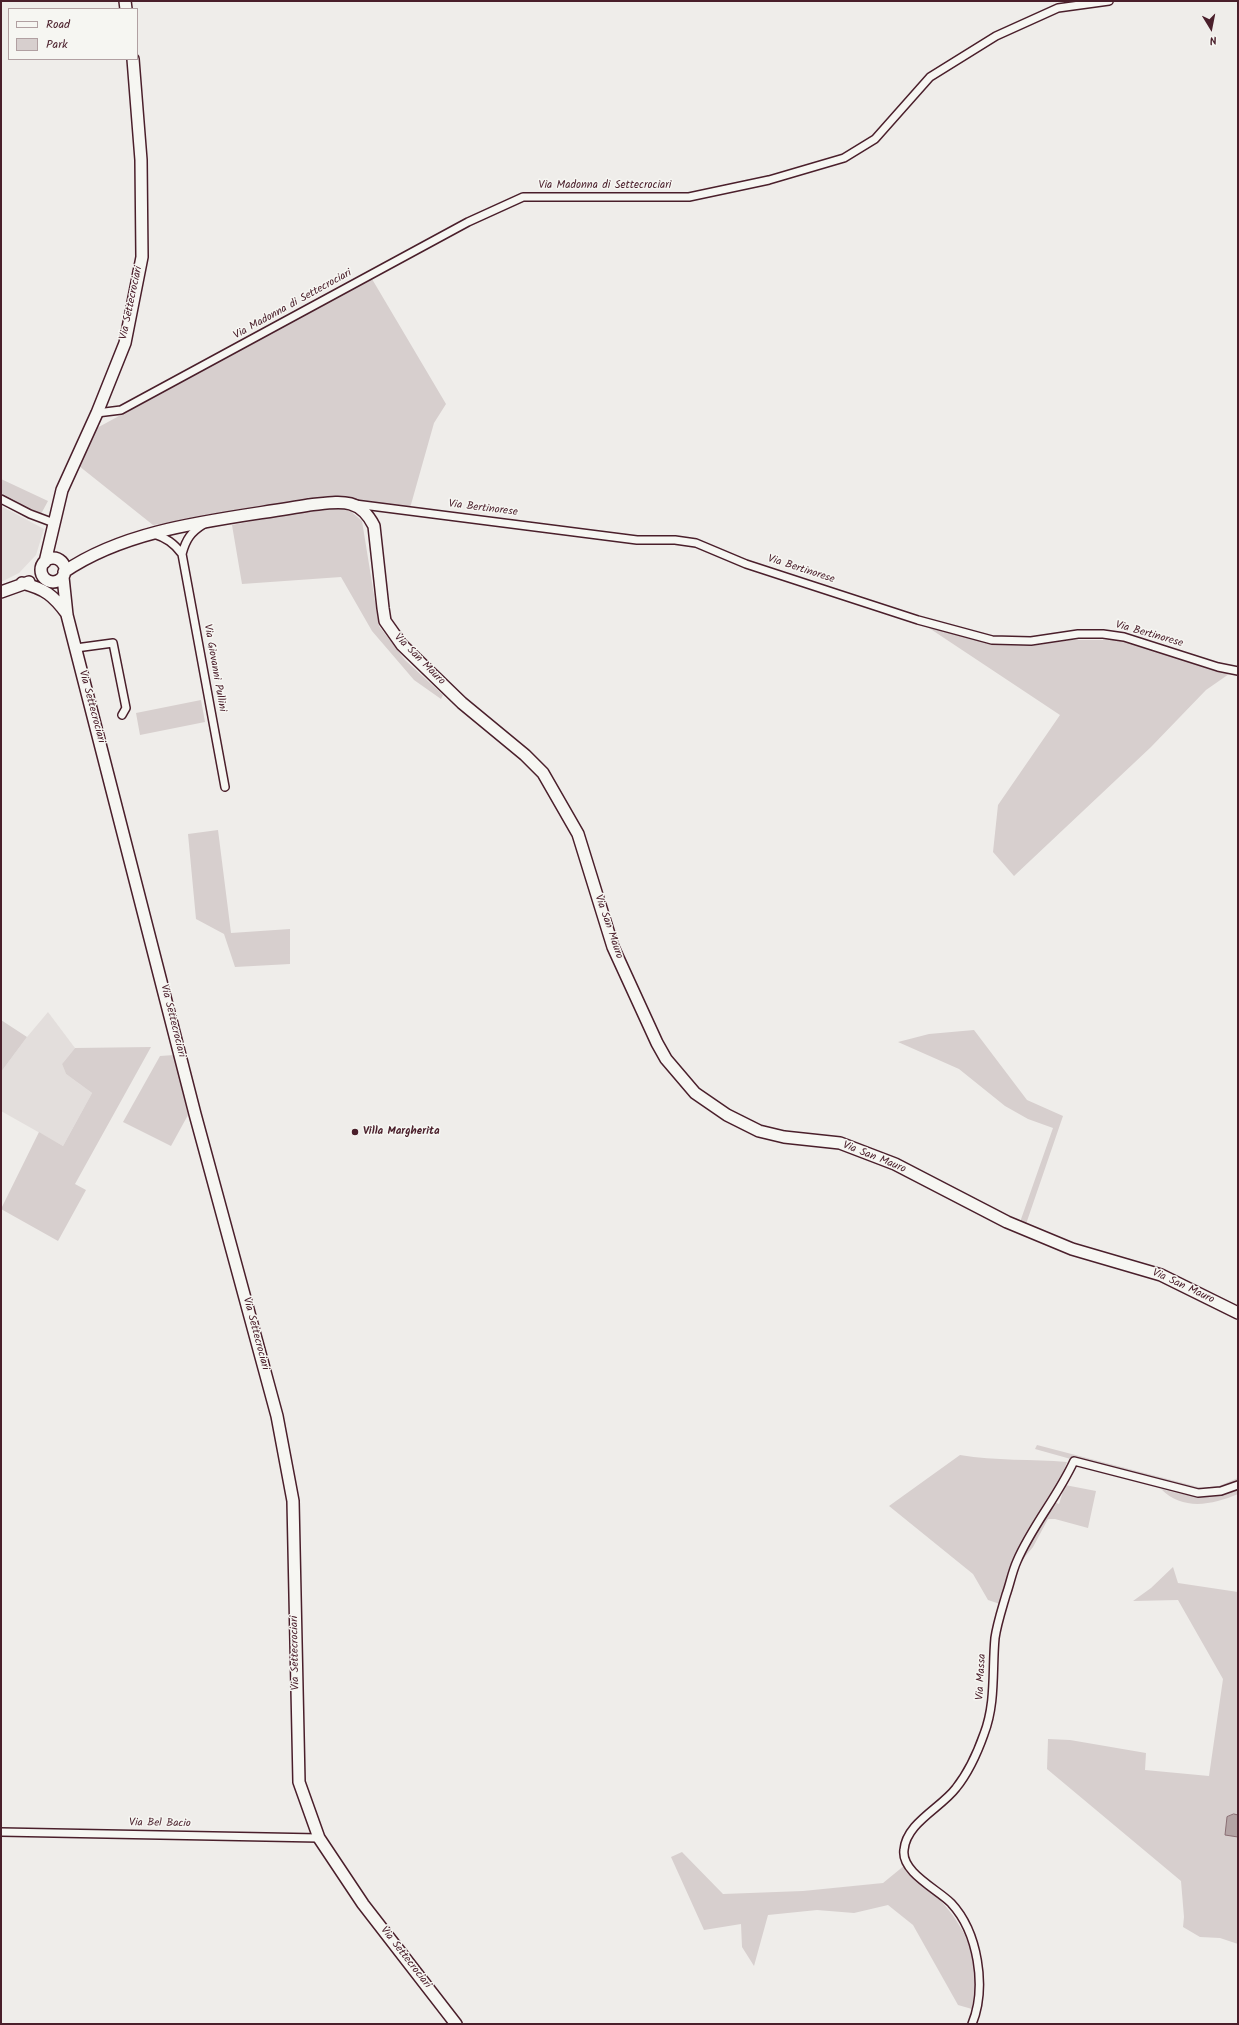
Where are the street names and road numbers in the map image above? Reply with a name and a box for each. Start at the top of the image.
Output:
street label: Via Madonna di Settecrociari [539,179,671,193]
street label: Via Settecrociari [118,265,146,341]
street label: Via Madonna di Settecrociari [232,267,354,343]
street label: Via Bertinorese [448,498,518,520]
street label: Via Bertinorese [766,553,836,587]
street label: Via Bertinorese [1114,619,1184,651]
street label: Via Giovanni Pullini [200,623,228,713]
street label: Via San Mauro [391,632,447,688]
street label: Via Settecrociari [75,669,107,745]
street label: Via San Mauro [591,893,625,961]
street label: Via Settecrociari [157,983,187,1059]
street label: Via San Mauro [840,1139,908,1177]
street label: Via San Mauro [1150,1267,1216,1307]
street label: Via Settecrociari [239,1296,271,1372]
street label: Via Settecrociari [289,1616,303,1690]
street label: Via Massa [974,1653,990,1701]
street label: Via Bel Bacio [129,1817,191,1831]
street label: Via Settecrociari [377,1924,433,1992]

